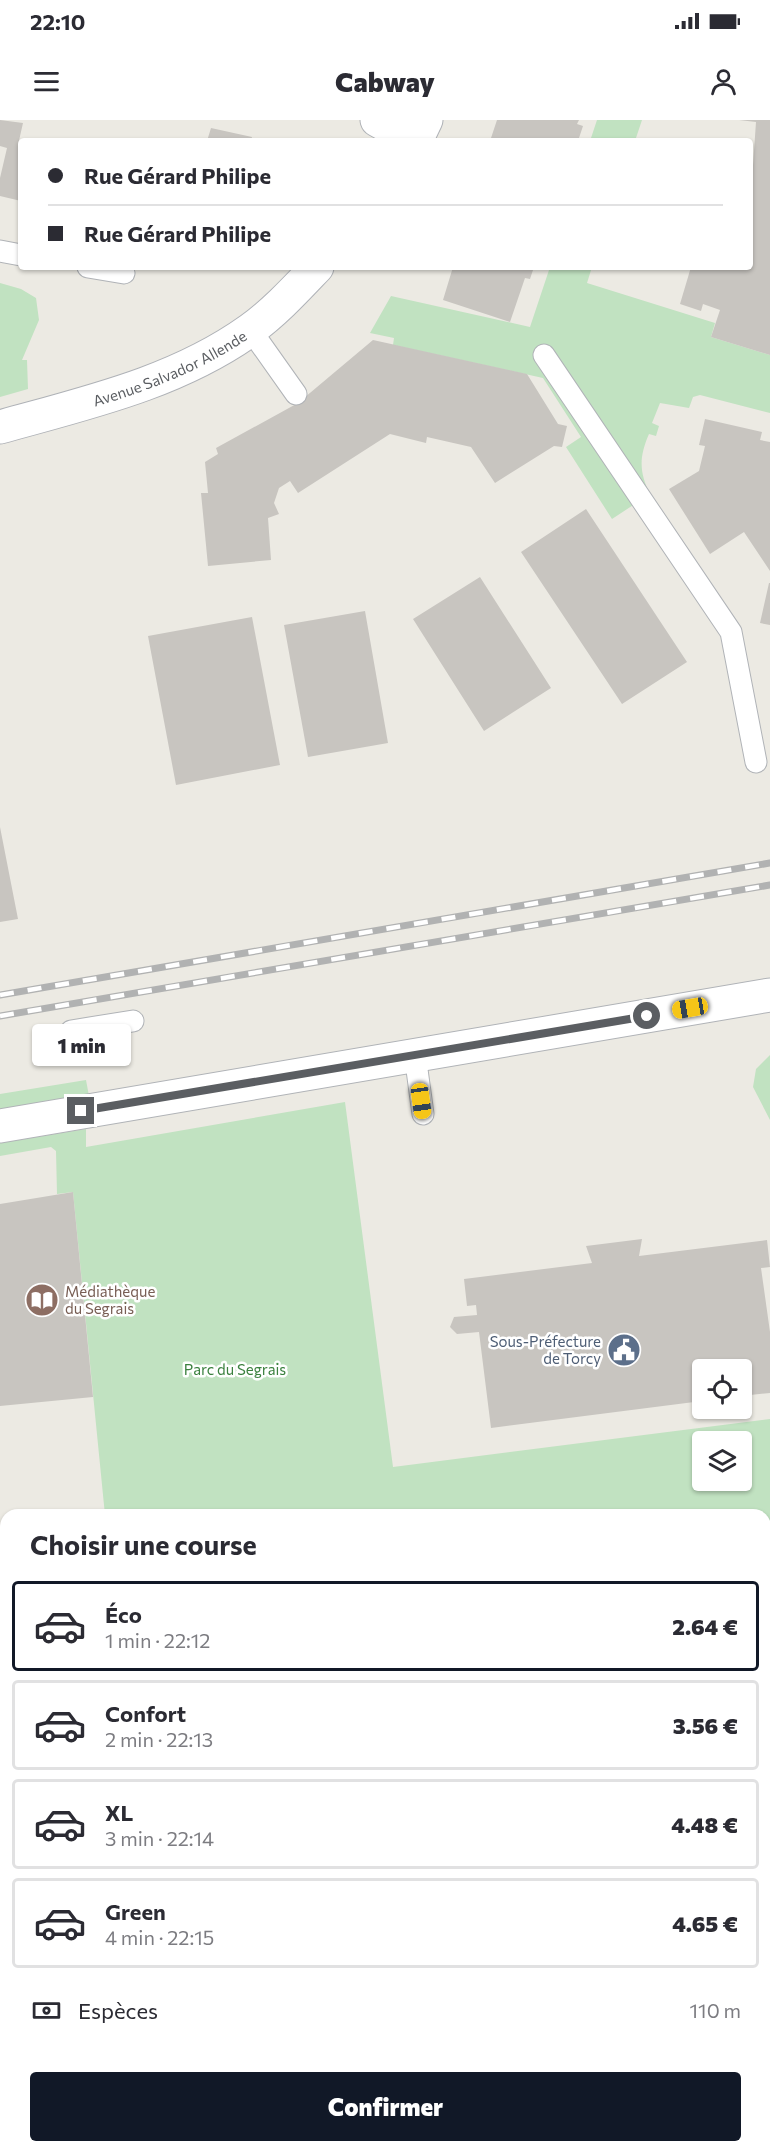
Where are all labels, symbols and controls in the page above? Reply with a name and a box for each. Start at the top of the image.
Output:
text: 22:10 [30,8,85,35]
icon: menu [30,65,63,98]
text: Cabway [335,65,435,98]
icon: person [707,65,740,98]
text: Rue Gérard Philipe [84,162,271,189]
text: Rue Gérard Philipe [84,220,271,247]
street label: Avenue Salvador Allende [91,326,250,410]
car [671,996,709,1020]
route start [633,1002,660,1029]
callout: 1 min [32,1024,130,1066]
text: 1 min [57,1033,106,1057]
car [410,1082,432,1120]
route end [67,1097,94,1124]
library icon: Médiathèque du Segrais [24,1282,60,1318]
place label: Médiathèque du Segrais [65,1282,155,1317]
place label: Sous-Préfecture de Torcy [490,1332,601,1367]
public building icon: Sous-Préfecture de Torcy [606,1332,642,1368]
map controls [692,1359,752,1491]
button: locate [692,1359,752,1419]
park label: Parc du Segrais [184,1360,286,1378]
button: layers [692,1431,752,1491]
text: Choisir une course [30,1528,257,1561]
icon: car [33,1599,87,1653]
text: Éco [105,1601,142,1628]
text: 2.64 € [672,1613,738,1640]
text: 1 min · 22:12 [105,1628,210,1652]
icon: car [33,1698,87,1752]
text: Confort [105,1700,186,1727]
text: 3.56 € [673,1712,738,1739]
text: 2 min · 22:13 [105,1727,213,1751]
icon: car [33,1797,87,1851]
text: XL [105,1799,133,1826]
text: 4.48 € [671,1811,738,1838]
text: 3 min · 22:14 [105,1826,214,1850]
icon: car [33,1896,87,1950]
text: Green [105,1898,166,1925]
text: 4.65 € [672,1910,738,1937]
text: 4 min · 22:15 [105,1925,214,1949]
icon: cash [30,1994,63,2027]
text: Espèces [78,1997,158,2024]
text: 110 m [690,1998,741,2022]
button: Confirmer [30,2072,741,2141]

